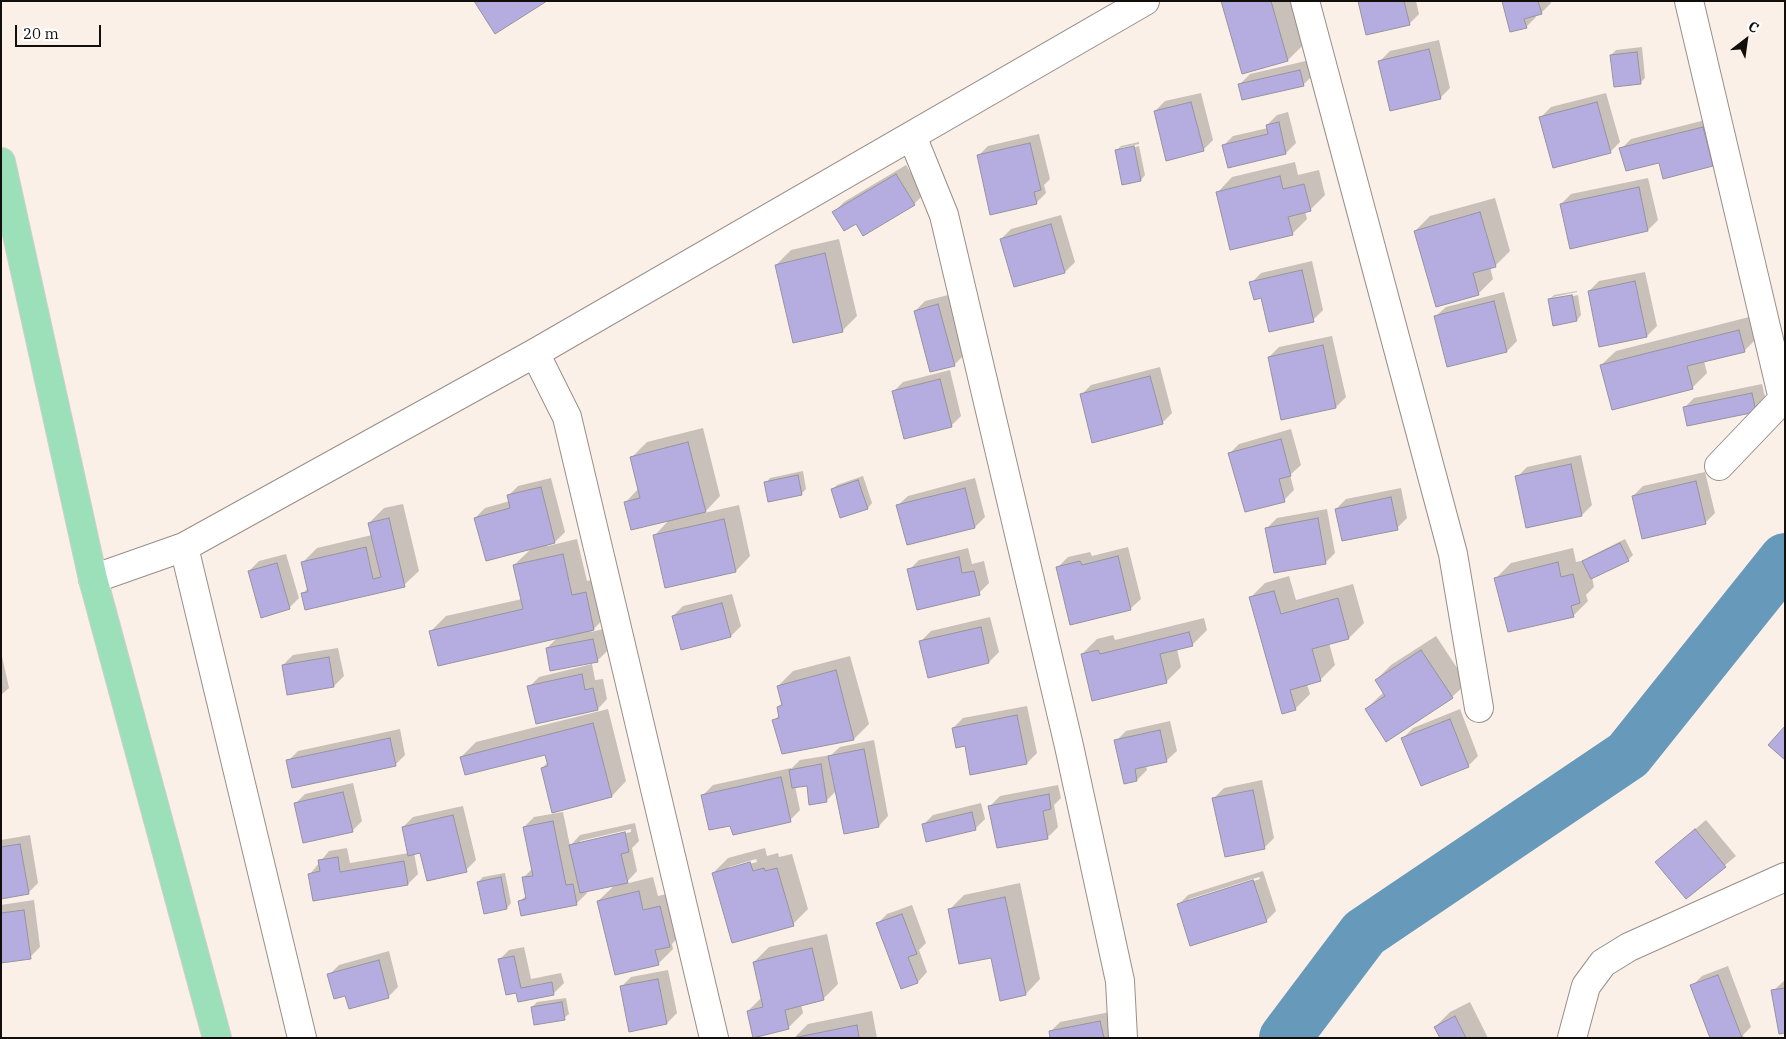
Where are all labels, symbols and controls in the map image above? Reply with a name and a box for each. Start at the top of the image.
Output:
scale bar [18,15,104,47]
north arrow [1721,15,1771,65]
text: С [1745,17,1762,37]
text: 20 m [23,24,59,43]

